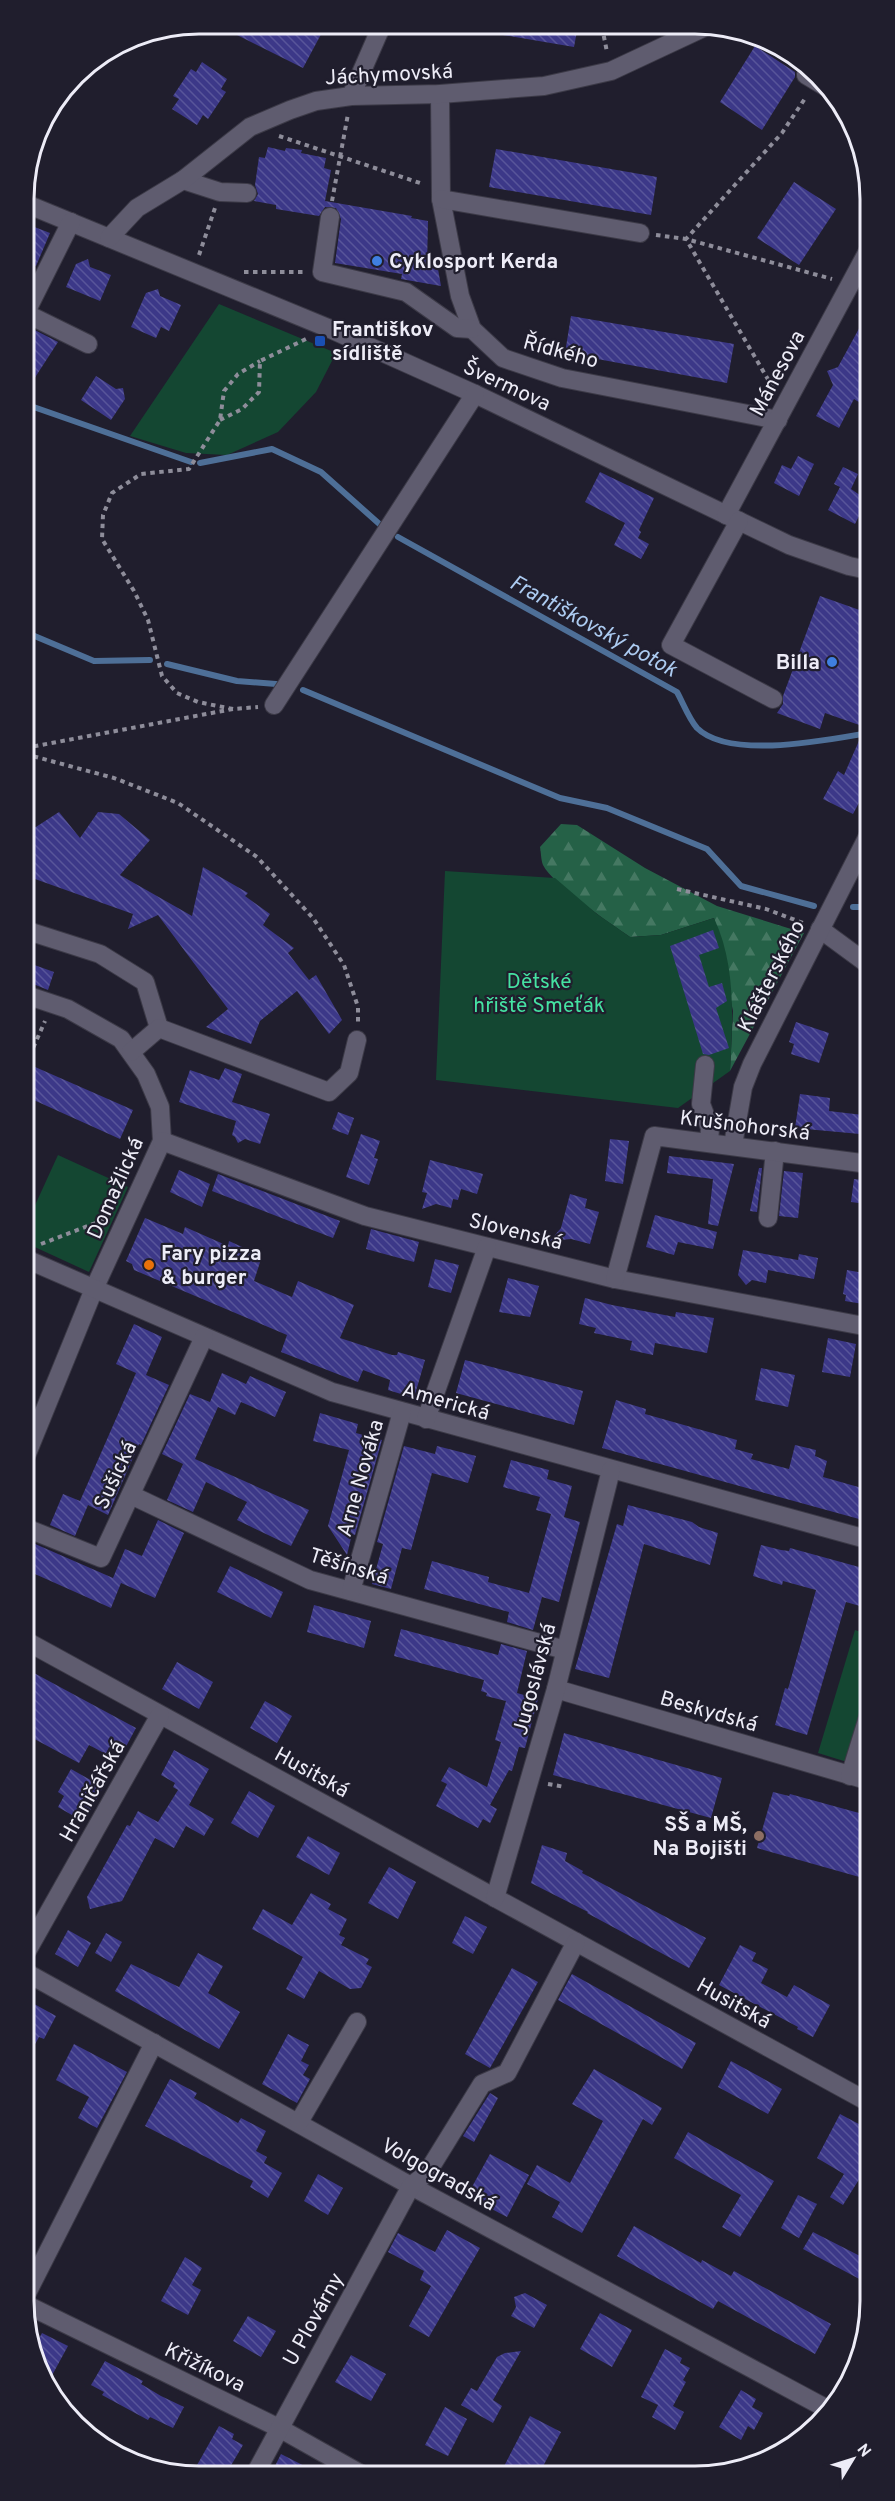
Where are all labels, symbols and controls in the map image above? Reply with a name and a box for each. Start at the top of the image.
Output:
street label: Jáchymovská [324,59,454,92]
place label: Cyklosport Kerda [389,249,558,276]
marker: Cyklosport Kerda [370,254,384,268]
place label: Františkov sídliště [332,317,434,368]
street label: Mánesova [744,326,812,421]
street label: Řídkého [520,329,601,375]
marker: Františkov sídliště [313,334,327,348]
street label: Švermova [458,353,555,418]
water label: Františkovský potok [504,570,682,685]
place label: Billa [776,650,820,677]
marker: Billa [825,655,839,669]
street label: Klášterského [732,916,812,1038]
park label: Dětské hřiště Smeťák [473,969,605,1020]
street label: Krušnohorská [678,1105,812,1148]
street label: Domažlická [82,1133,151,1244]
street label: Slovenská [466,1208,565,1257]
place label: Fary pizza & burger [161,1241,262,1292]
marker: Fary pizza & burger [142,1258,156,1272]
street label: Americká [399,1377,493,1428]
street label: Arne Nováka [332,1417,391,1540]
street label: Sušická [89,1437,144,1514]
street label: Těšínská [306,1543,391,1592]
street label: Jugoslávská [508,1620,563,1738]
street label: Beskydská [657,1686,761,1739]
street label: Hraničářská [54,1736,132,1847]
street label: Husitská [269,1742,353,1805]
place label: SŠ a MŠ, Na Bojišti [652,1811,747,1863]
marker: SŠ a MŠ, Na Bojišti [752,1829,766,1843]
street label: Husitská [691,1973,775,2036]
street label: Volgogradská [376,2133,501,2218]
street label: U Plovárny [278,2268,351,2371]
street label: Křižíkova [159,2337,249,2400]
north arrow [823,2429,883,2489]
text: N [852,2440,875,2462]

